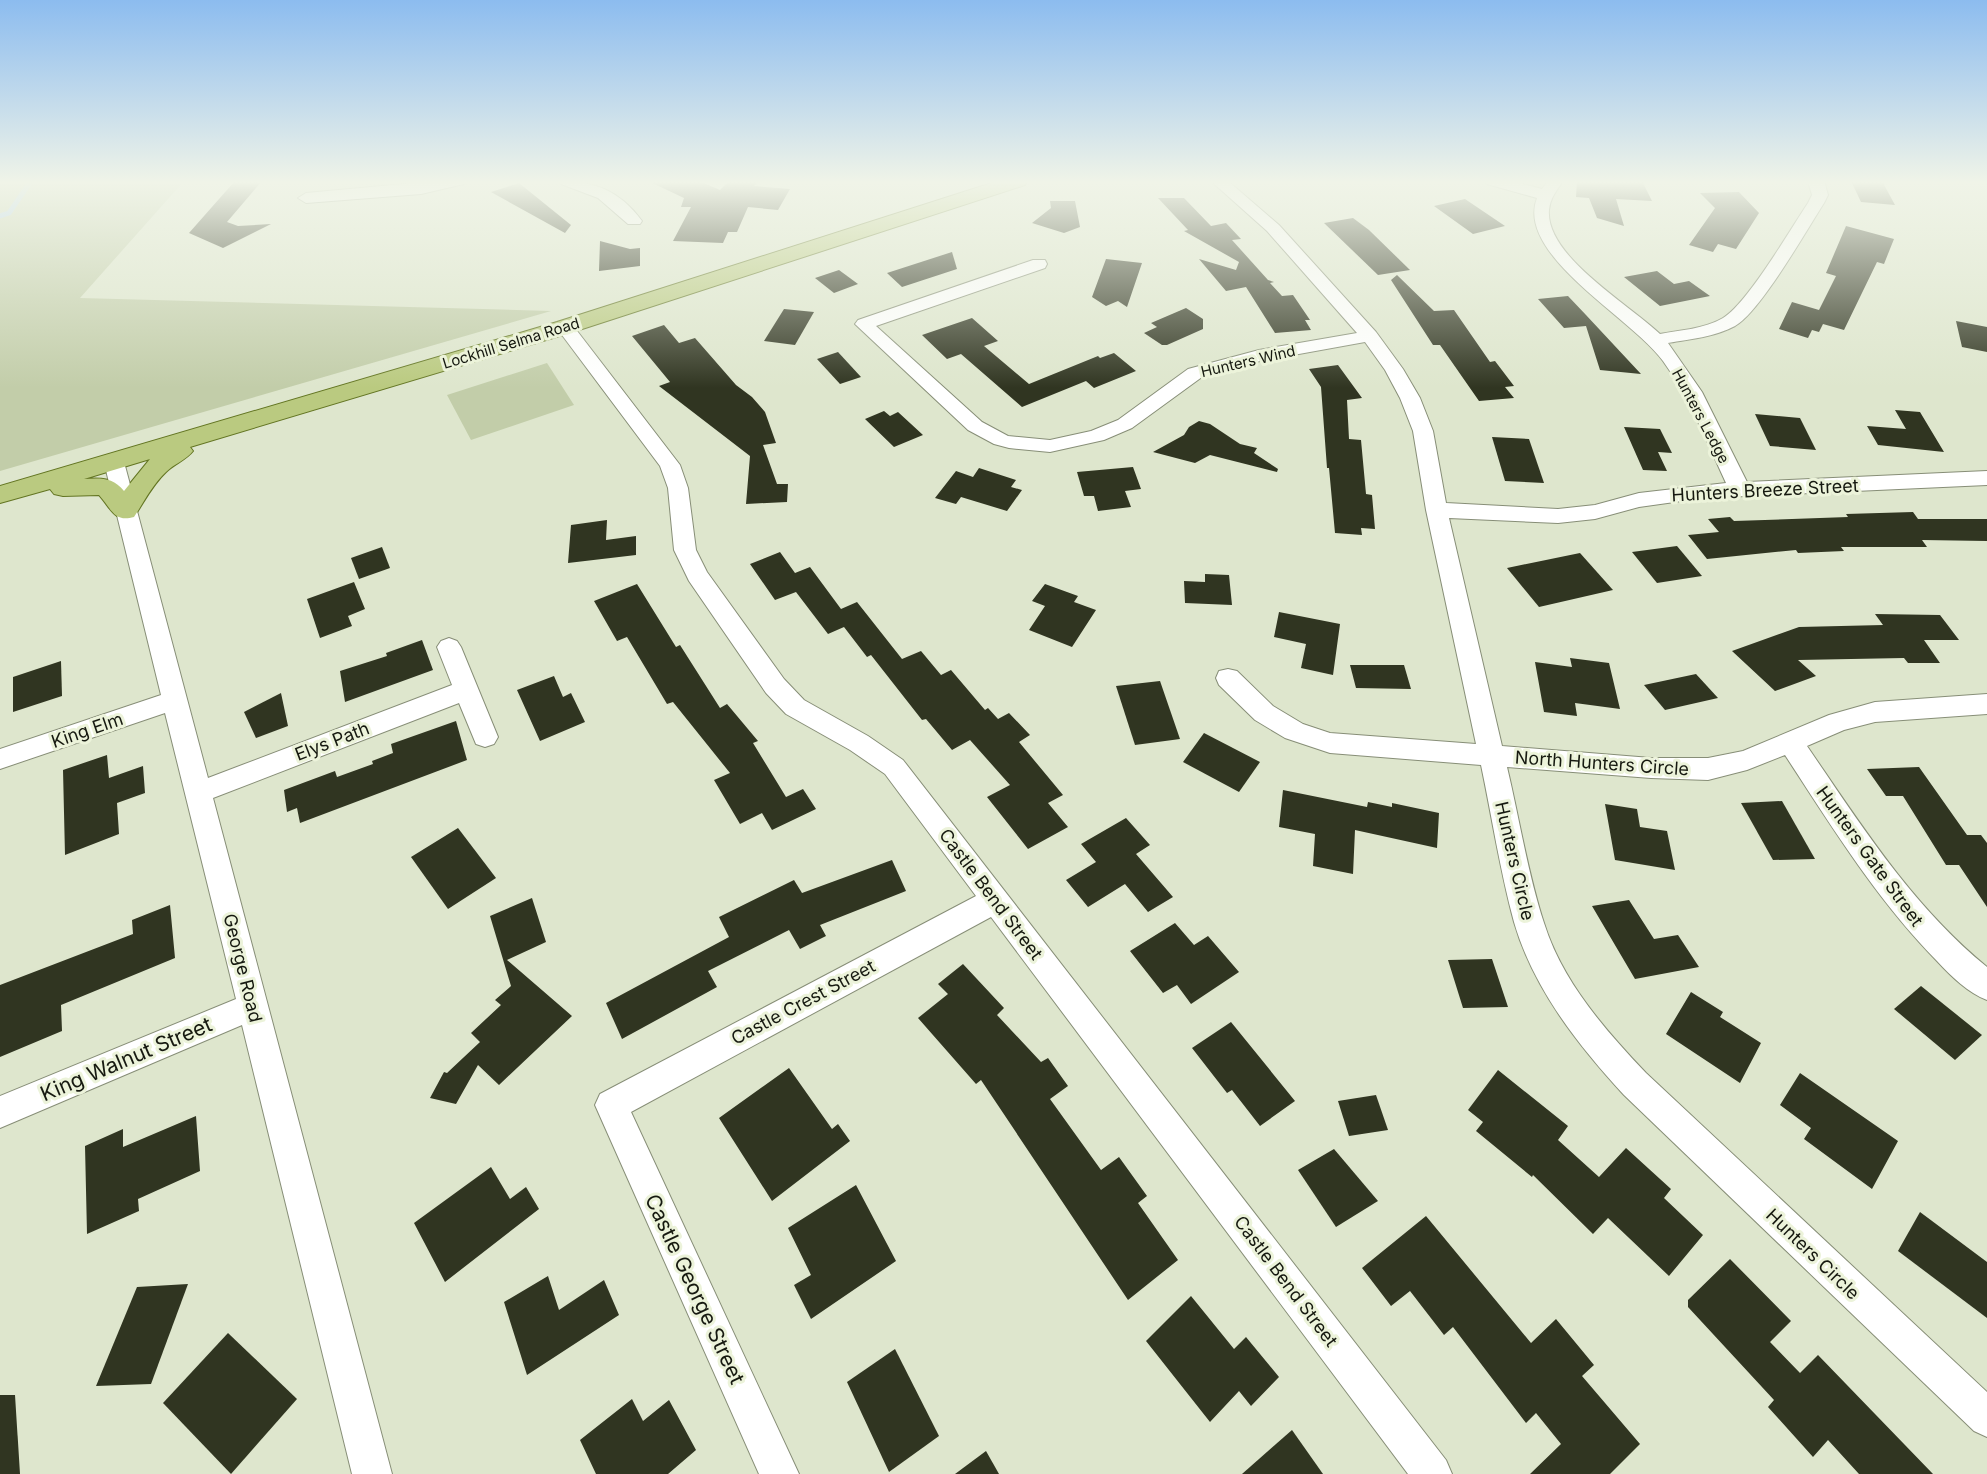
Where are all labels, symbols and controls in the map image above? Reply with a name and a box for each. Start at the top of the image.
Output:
street label: Lockhill Selma Road [440,313,582,373]
street label: Hunters Wind [1199,341,1297,381]
street label: Hunters Ledge [1668,365,1734,467]
street label: Hunters Breeze Street [1671,475,1859,505]
street label: King Elm [48,708,126,752]
street label: Elys Path [292,717,372,765]
street label: North Hunters Circle [1514,746,1690,780]
street label: Hunters Gate Street [1812,782,1928,930]
street label: Hunters Circle [1491,800,1539,922]
street label: Castle Bend Street [935,824,1047,964]
street label: George Road [219,912,267,1024]
street label: Castle Crest Street [727,955,879,1049]
street label: King Walnut Street [36,1011,216,1106]
street label: Castle George Street [640,1190,750,1388]
street label: Hunters Circle [1762,1204,1864,1304]
street label: Castle Bend Street [1230,1211,1342,1351]

